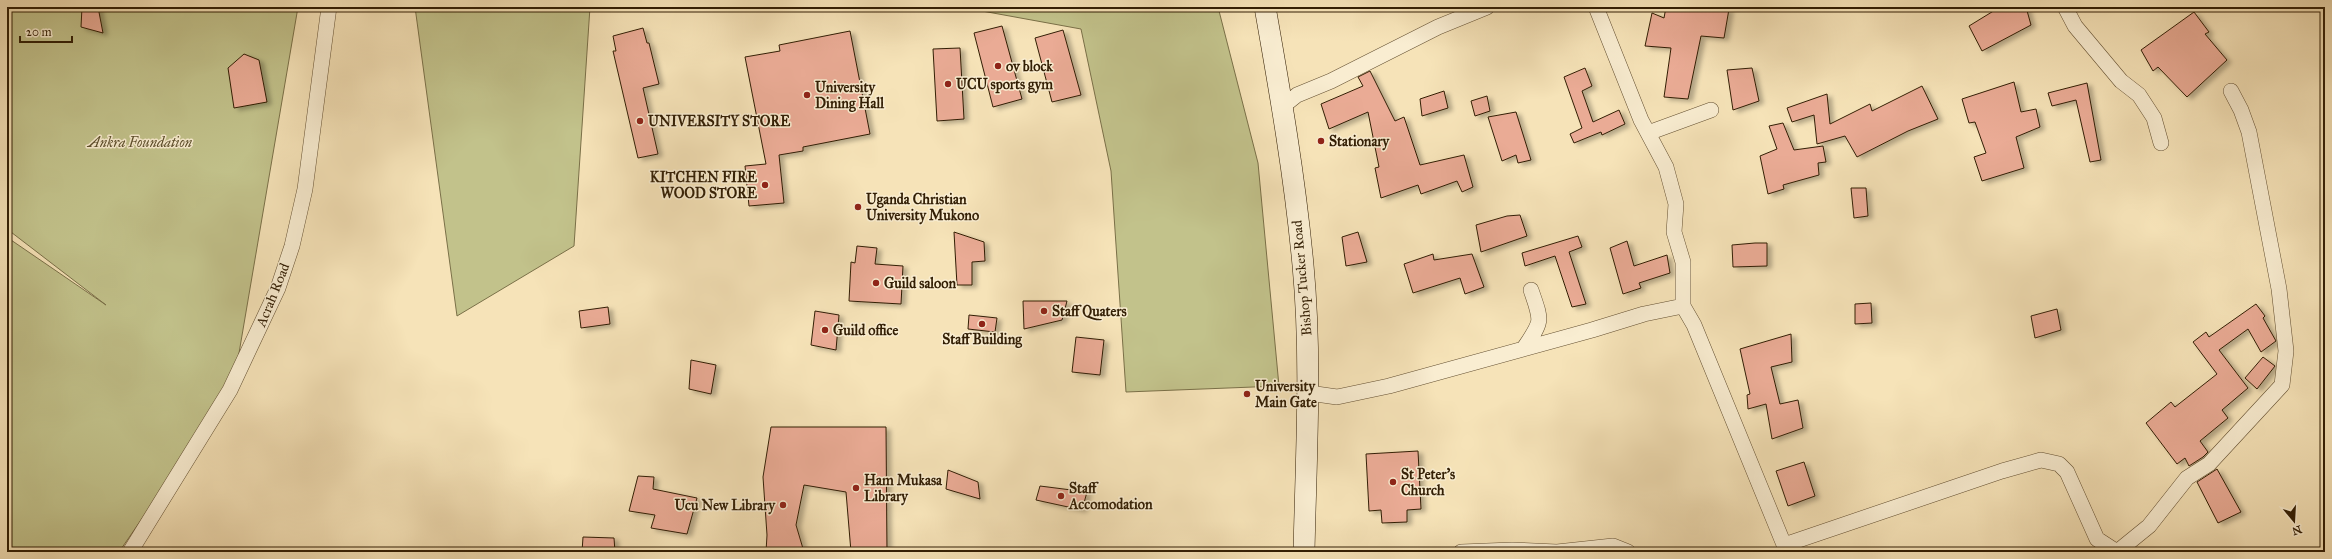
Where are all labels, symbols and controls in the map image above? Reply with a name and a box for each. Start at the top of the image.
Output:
scale bar [20,18,72,44]
text: 20 m [26,25,52,39]
place label: ov block [1006,58,1053,75]
marker: ov block [993,61,1003,71]
place label: UCU sports gym [956,76,1053,94]
place label: University Dining Hall [815,79,885,113]
marker: UCU sports gym [943,79,953,89]
marker: University Dining Hall [802,90,812,100]
place label: UNIVERSITY STORE [648,113,790,130]
marker: UNIVERSITY STORE [635,116,645,126]
place label: Stationary [1329,133,1391,151]
park label: Ankra Foundation [86,134,193,151]
marker: Stationary [1316,136,1326,146]
place label: KITCHEN FIRE WOOD STORE [650,169,757,202]
marker: KITCHEN FIRE WOOD STORE [760,180,770,190]
place label: Uganda Christian University Mukono [866,191,979,225]
marker: Uganda Christian University Mukono [853,202,863,212]
street label: Bishop Tucker Road [1288,219,1316,337]
street label: Acrah Road [252,261,293,330]
place label: Guild saloon [884,275,956,292]
marker: Guild saloon [871,278,881,288]
place label: Staff Quaters [1052,303,1127,321]
marker: Staff Quaters [1039,306,1049,316]
marker: Staff Building [977,319,987,329]
place label: Guild office [833,322,898,339]
marker: Guild office [820,325,830,335]
place label: Staff Building [942,331,1022,349]
place label: University Main Gate [1255,378,1317,411]
marker: University Main Gate [1242,389,1252,399]
place label: St Peter's Church [1401,466,1455,499]
place label: Ham Mukasa Library [864,472,943,506]
marker: St Peter's Church [1388,477,1398,487]
place label: Staff Accomodation [1068,480,1153,513]
marker: Ham Mukasa Library [851,483,861,493]
marker: Staff Accomodation [1056,491,1066,501]
place label: Ucu New Library [674,497,776,515]
marker: Ucu New Library [778,500,788,510]
north arrow [2274,501,2314,541]
text: N [2290,522,2303,538]

